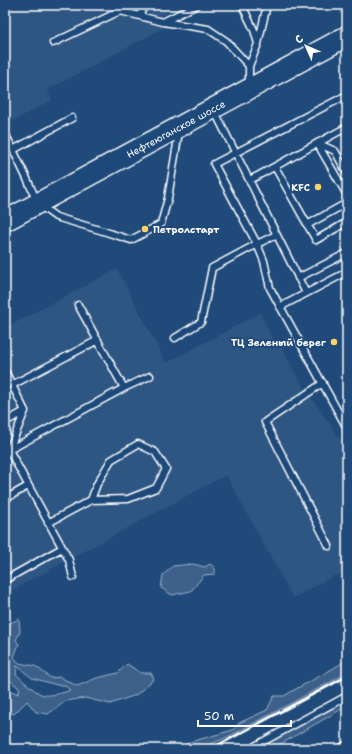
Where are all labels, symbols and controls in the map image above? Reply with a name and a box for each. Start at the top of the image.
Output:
north arrow [286,26,326,66]
text: С [292,31,307,47]
street label: Нефтеюганское шоссе [124,97,228,161]
place label: KFC [291,181,310,194]
marker: KFC [313,182,323,192]
place label: Петролстарт [153,223,219,236]
marker: Петролстарт [140,224,150,234]
place label: ТЦ Зеленый берег [231,336,327,349]
marker: ТЦ Зеленый берег [329,337,339,347]
scale bar [198,702,291,728]
text: 50 m [204,708,234,724]

